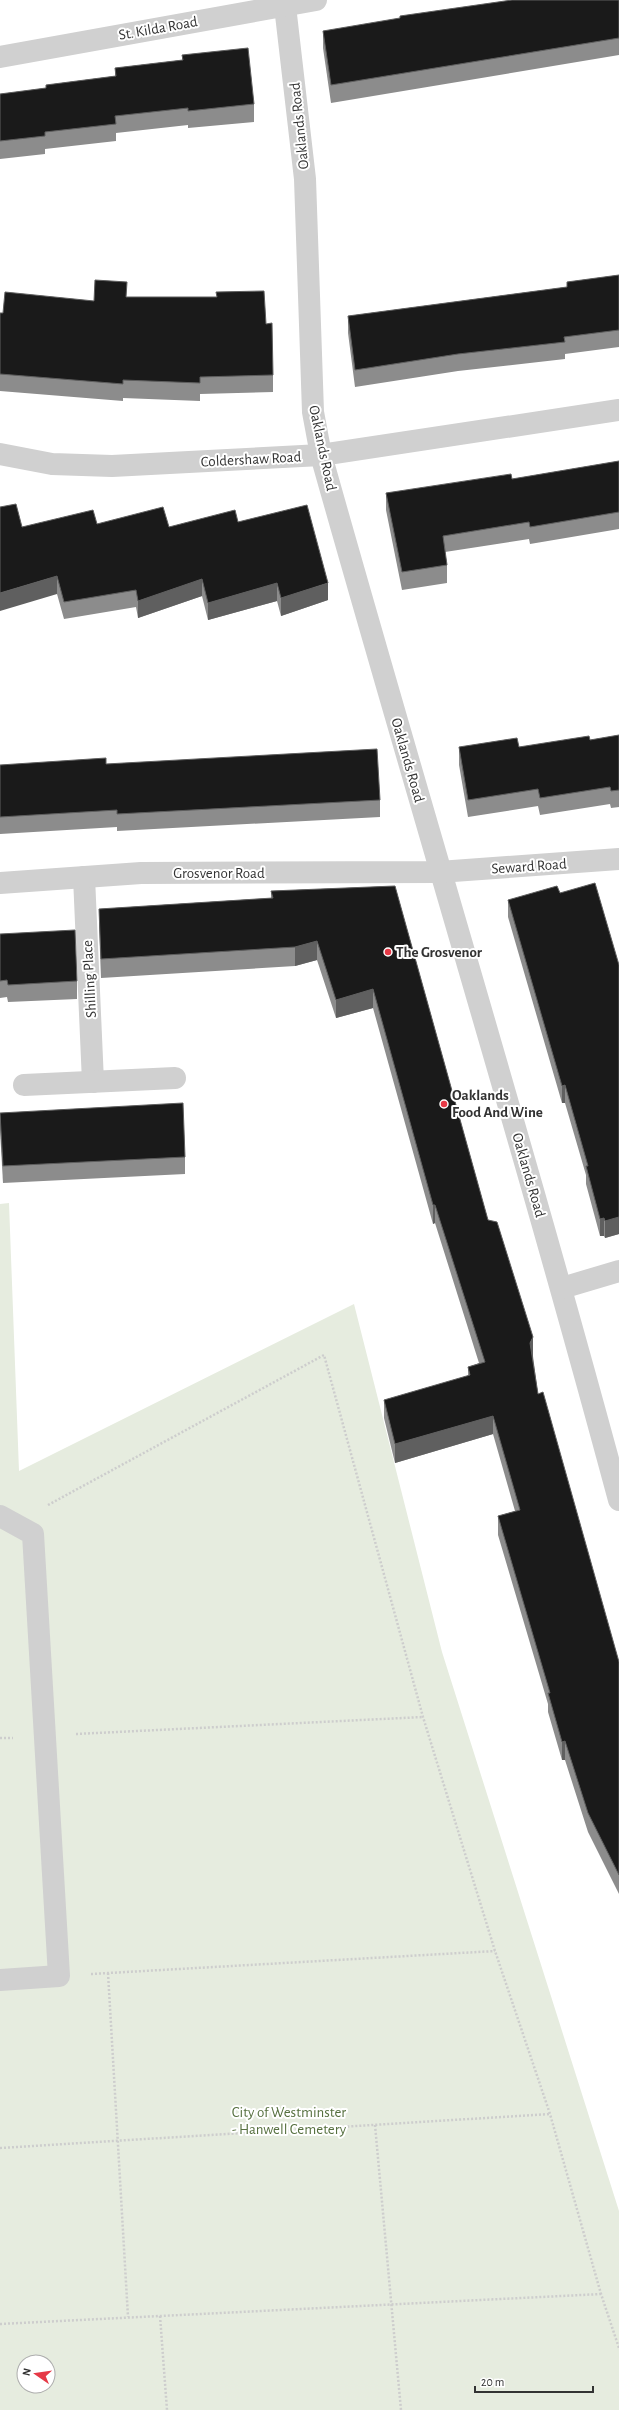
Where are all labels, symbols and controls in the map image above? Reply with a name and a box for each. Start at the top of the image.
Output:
street label: St. Kilda Road [117,14,199,43]
street label: Oaklands Road [287,82,312,170]
street label: Oaklands Road [306,404,339,493]
street label: Coldershaw Road [200,449,302,470]
street label: Oaklands Road [388,716,427,804]
street label: Seward Road [491,856,567,877]
street label: Grosvenor Road [173,866,265,881]
street label: Shilling Place [80,940,99,1018]
place label: The Grosvenor [396,945,483,960]
marker: The Grosvenor [383,947,393,957]
place label: Oaklands Food And Wine [452,1088,543,1120]
marker: Oaklands Food And Wine [439,1099,449,1109]
street label: Oaklands Road [509,1131,548,1219]
park label: City of Westminster - Hanwell Cemetery [232,2105,347,2137]
north arrow [16,2354,56,2394]
text: N [21,2367,33,2377]
scale bar [475,2368,593,2394]
text: 20 m [481,2376,504,2388]

